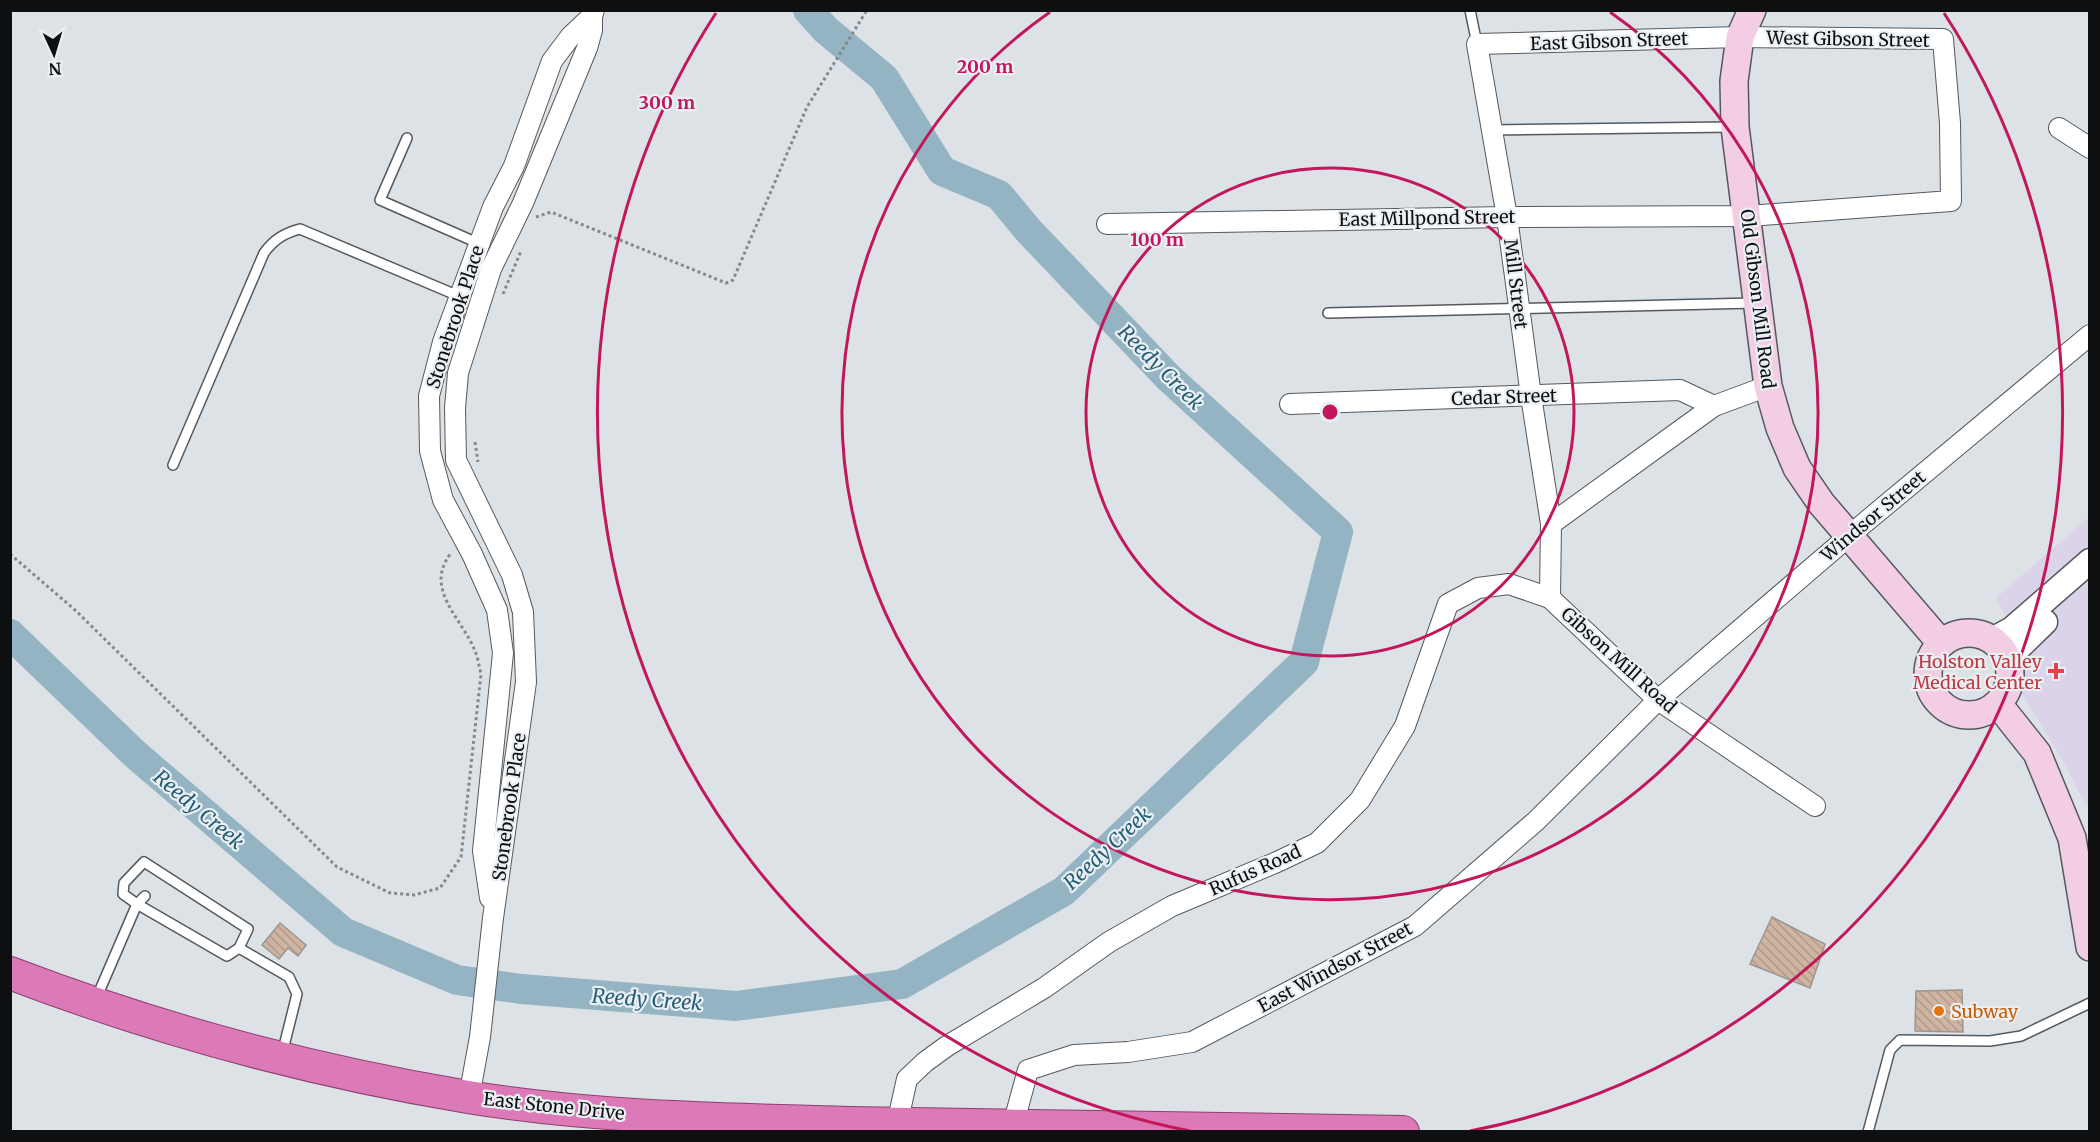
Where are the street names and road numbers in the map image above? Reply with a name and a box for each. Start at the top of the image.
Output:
street label: West Gibson Street [1765,26,1930,52]
street label: East Gibson Street [1530,27,1688,55]
street label: East Millpond Street [1338,205,1516,231]
street label: Old Gibson Mill Road [1736,208,1780,390]
street label: Mill Street [1499,238,1533,330]
street label: Stonebrook Place [421,242,489,392]
street label: Cedar Street [1451,384,1557,410]
street label: Windsor Street [1815,466,1930,567]
street label: Gibson Mill Road [1556,602,1682,718]
street label: Stonebrook Place [487,732,531,882]
street label: Rufus Road [1205,839,1305,900]
street label: East Windsor Street [1254,917,1416,1017]
street label: East Stone Drive [482,1087,626,1125]

